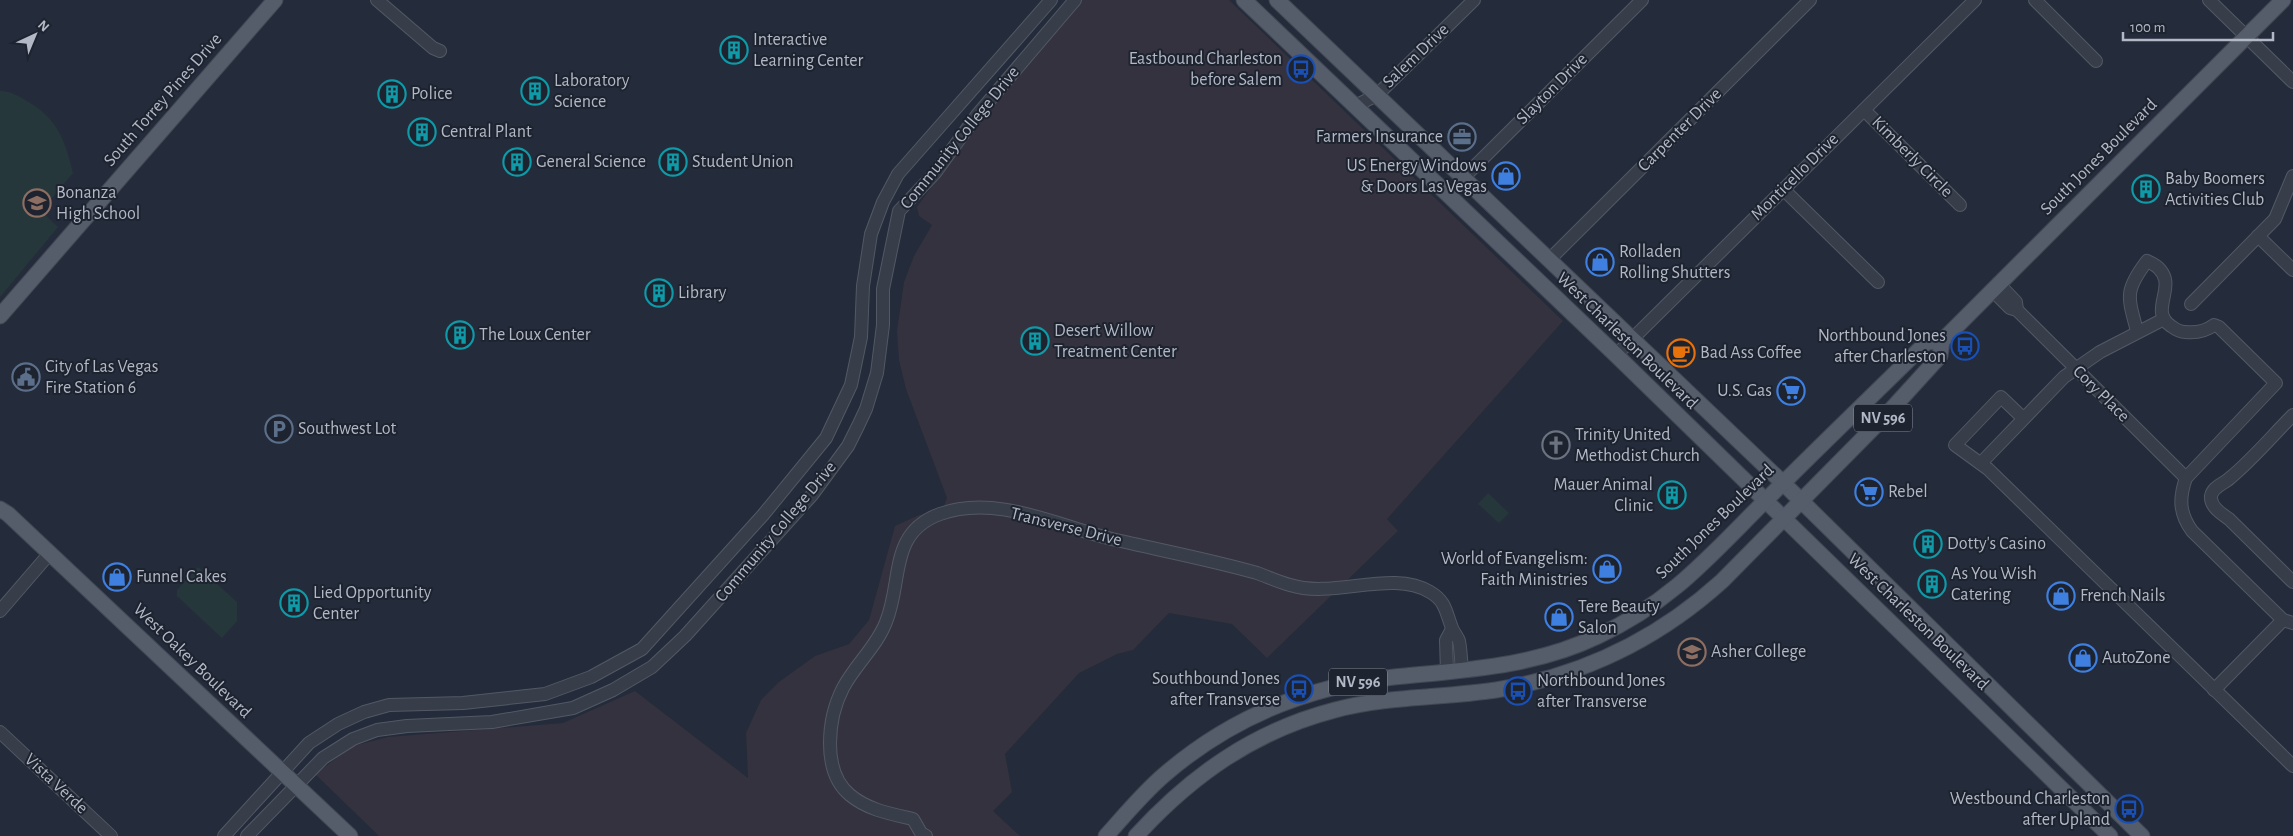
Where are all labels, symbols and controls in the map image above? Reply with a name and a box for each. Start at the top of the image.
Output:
north arrow [10,10,60,60]
scale bar [2123,10,2273,42]
text: N [35,18,52,35]
street label: Salem Drive [1380,20,1452,92]
text: 100 m [2130,20,2165,35]
street label: South Torrey Pines Drive [101,30,225,170]
place label: Interactive Learning Center [753,31,864,70]
building icon: Interactive Learning Center [719,35,749,65]
place label: Eastbound Charleston before Salem [1129,50,1282,89]
street label: Slayton Drive [1513,50,1591,128]
bus stop icon: Eastbound Charleston before Salem [1286,54,1316,84]
street label: Community College Drive [897,63,1023,213]
place label: Laboratory Science [554,72,630,111]
building icon: Laboratory Science [520,76,550,106]
building icon: Police [377,79,407,109]
place label: Police [411,85,452,103]
street label: Carpenter Drive [1635,85,1725,175]
street label: South Jones Boulevard [2037,95,2161,219]
street label: Kimberly Circle [1868,113,1956,201]
building icon: Central Plant [407,117,437,147]
office icon: Farmers Insurance [1447,122,1477,152]
place label: Central Plant [441,123,532,141]
place label: Farmers Insurance [1316,128,1443,146]
street label: Monticello Drive [1748,130,1842,224]
building icon: General Science [502,147,532,177]
building icon: Student Union [658,147,688,177]
place label: General Science [536,153,646,171]
place label: Student Union [692,153,794,171]
place label: US Energy Windows & Doors Las Vegas [1347,157,1487,196]
shop icon: US Energy Windows & Doors Las Vegas [1491,161,1521,191]
place label: Baby Boomers Activities Club [2165,170,2265,209]
building icon: Baby Boomers Activities Club [2131,174,2161,204]
place label: Bonanza High School [56,184,140,223]
school or university icon: Bonanza High School [22,188,52,218]
place label: Rolladen Rolling Shutters [1619,243,1730,282]
shop icon: Rolladen Rolling Shutters [1585,247,1615,277]
street label: West Charleston Boulevard [1553,269,1701,413]
building icon: Library [644,278,674,308]
place label: Library [678,284,727,302]
building icon: The Loux Center [445,320,475,350]
place label: Desert Willow Treatment Center [1054,322,1177,361]
place label: The Loux Center [479,326,591,344]
building icon: Desert Willow Treatment Center [1020,326,1050,356]
place label: Northbound Jones after Charleston [1818,327,1946,366]
bus stop icon: Northbound Jones after Charleston [1950,331,1980,361]
cafe icon: Bad Ass Coffee [1666,338,1696,368]
place label: Bad Ass Coffee [1700,344,1802,362]
place label: City of Las Vegas Fire Station 6 [45,358,158,397]
public building icon: City of Las Vegas Fire Station 6 [11,362,41,392]
street label: Cory Place [2069,362,2133,426]
supermarket icon: U.S. Gas [1776,376,1806,406]
place label: U.S. Gas [1717,382,1772,400]
road number: NV 596 [1854,404,1912,432]
parking icon: Southwest Lot [264,414,294,444]
place label: Southwest Lot [298,420,397,438]
place label: Trinity United Methodist Church [1575,426,1700,465]
church icon: Trinity United Methodist Church [1541,430,1571,460]
street label: Community College Drive [712,458,840,606]
street label: South Jones Boulevard [1653,461,1777,583]
place label: Mauer Animal Clinic [1553,476,1653,515]
supermarket icon: Rebel [1854,477,1884,507]
building icon: Mauer Animal Clinic [1657,480,1687,510]
place label: Rebel [1888,483,1928,501]
street label: Transverse Drive [1008,504,1124,550]
building icon: Dotty's Casino [1913,529,1943,559]
place label: Dotty's Casino [1947,535,2046,553]
place label: World of Evangelism: Faith Ministries [1441,550,1588,589]
street label: West Charleston Boulevard [1844,550,1992,694]
shop icon: World of Evangelism: Faith Ministries [1592,554,1622,584]
shop icon: Funnel Cakes [102,562,132,592]
place label: As You Wish Catering [1951,565,2037,604]
place label: Funnel Cakes [136,568,227,586]
building icon: As You Wish Catering [1917,569,1947,599]
shop icon: French Nails [2046,581,2076,611]
place label: Lied Opportunity Center [313,584,432,623]
place label: French Nails [2080,587,2166,605]
building icon: Lied Opportunity Center [279,588,309,618]
place label: Tere Beauty Salon [1578,598,1660,637]
street label: West Oakey Boulevard [129,600,255,722]
shop icon: Tere Beauty Salon [1544,602,1574,632]
school or university icon: Asher College [1677,637,1707,667]
place label: Asher College [1711,643,1806,661]
shop icon: AutoZone [2068,643,2098,673]
place label: AutoZone [2102,649,2171,667]
road number: NV 596 [1329,669,1387,696]
place label: Southbound Jones after Transverse [1152,670,1280,709]
place label: Northbound Jones after Transverse [1537,672,1665,711]
bus stop icon: Southbound Jones after Transverse [1284,674,1314,704]
bus stop icon: Northbound Jones after Transverse [1503,676,1533,706]
street label: Vista Verde [21,750,91,818]
place label: Westbound Charleston after Upland [1950,790,2110,829]
bus stop icon: Westbound Charleston after Upland [2114,794,2144,824]

